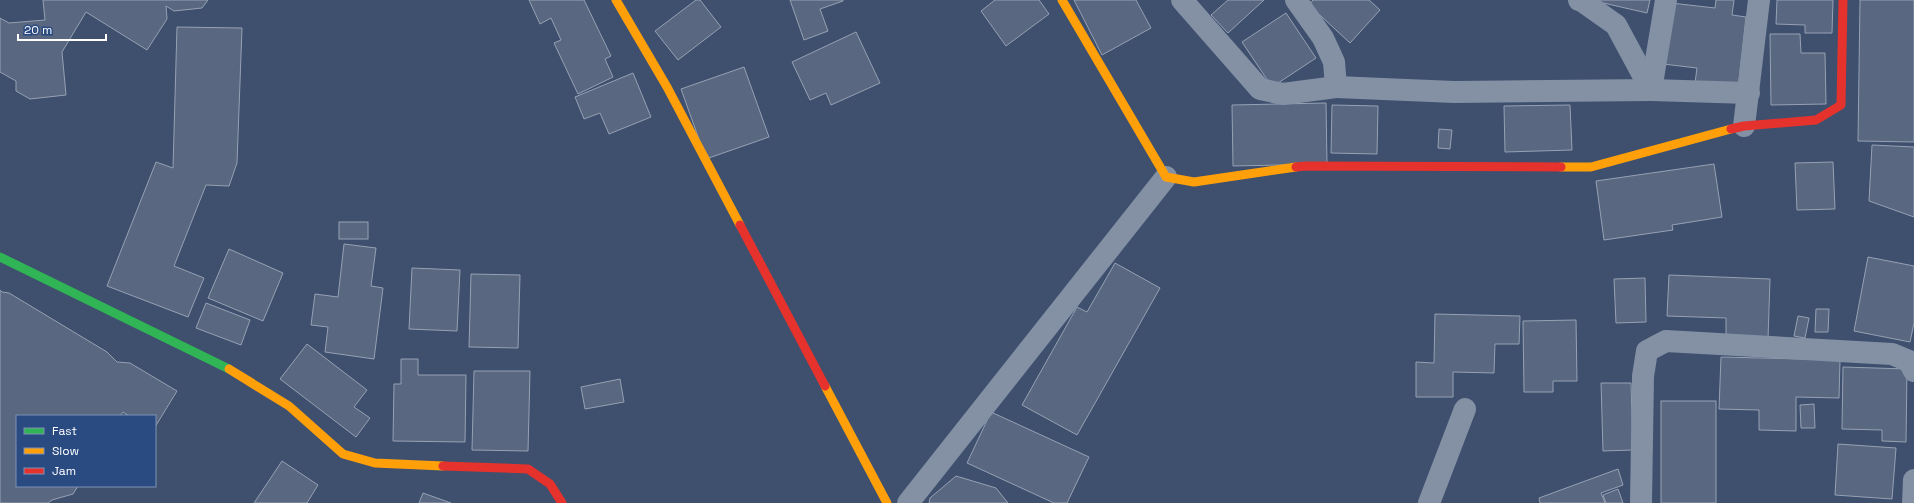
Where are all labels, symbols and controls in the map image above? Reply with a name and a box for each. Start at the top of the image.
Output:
scale bar [18,16,106,42]
text: 20 m [24,22,52,38]
legend [16,415,156,487]
text: Fast [52,423,77,439]
text: Slow [52,443,79,459]
text: Jam [52,463,76,479]

